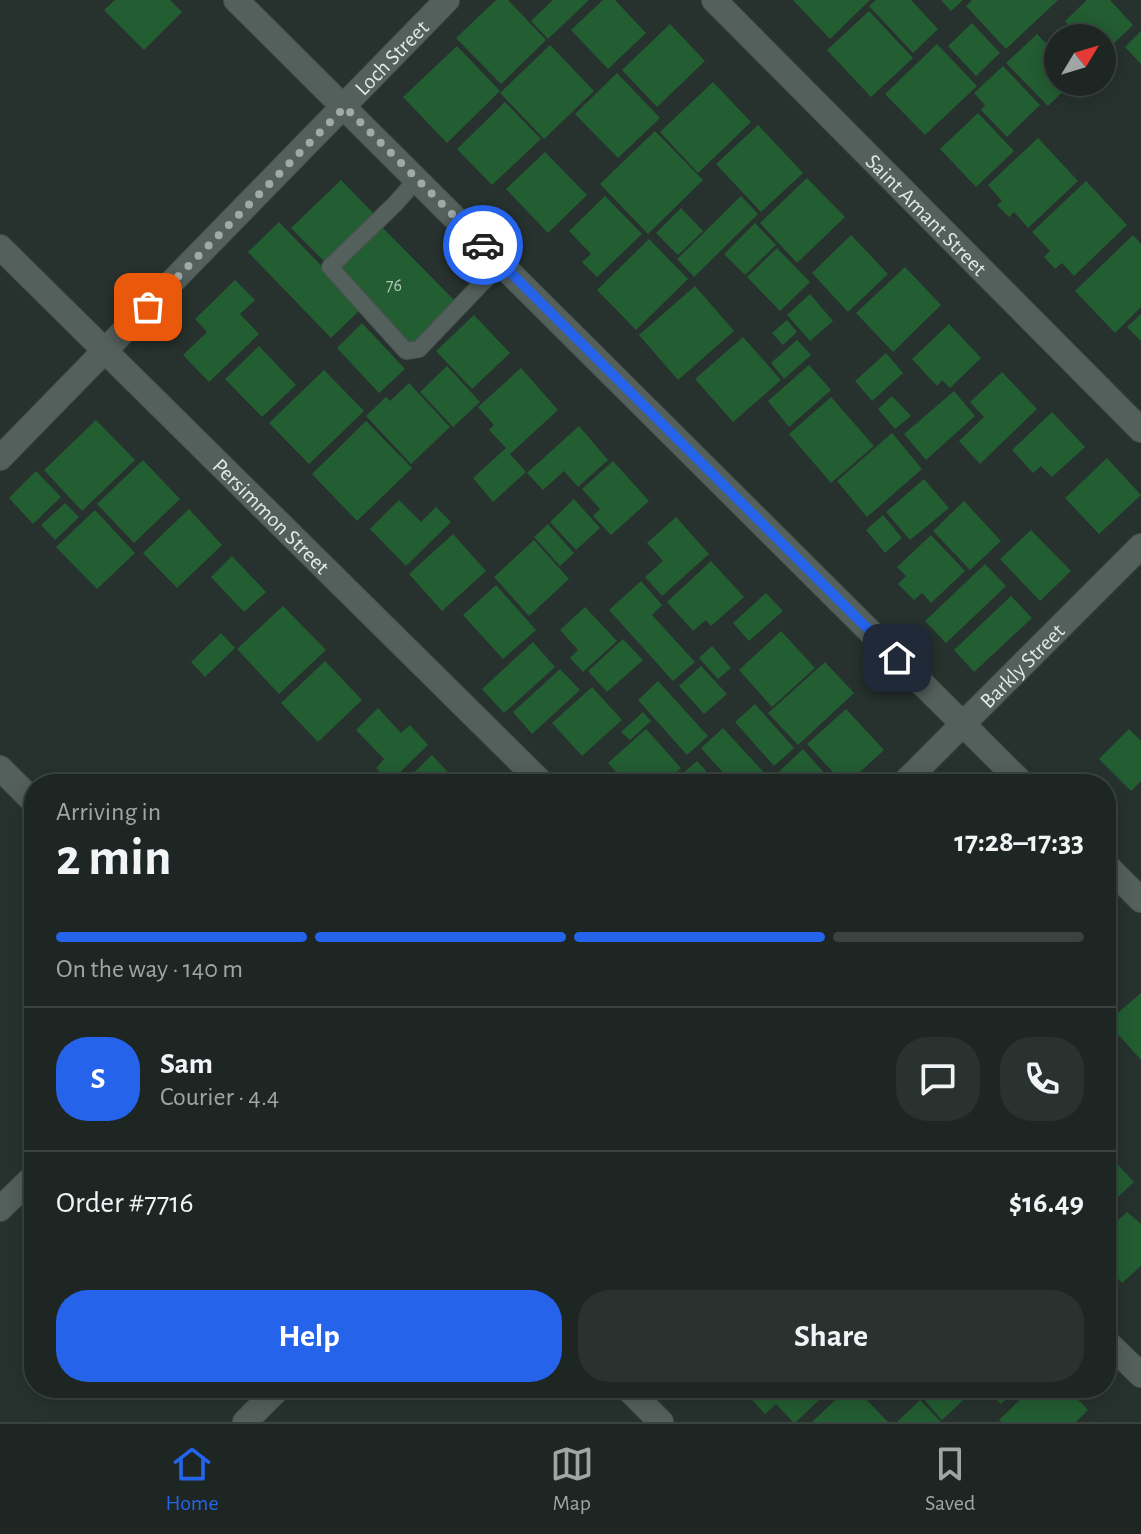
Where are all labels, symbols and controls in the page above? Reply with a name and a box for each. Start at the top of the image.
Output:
street label: Loch Street [351,16,433,100]
north arrow [1044,24,1116,96]
map controls [1044,24,1116,96]
street label: Saint Amant Street [861,150,991,280]
courier [443,205,523,285]
icon: car [461,223,505,267]
pin [114,273,182,341]
house number: 76 [386,277,402,295]
icon: bag [126,285,170,329]
street label: Persimmon Street [209,454,333,578]
street label: Barkly Street [976,619,1069,712]
pin [863,624,931,692]
icon: home [875,636,919,680]
text: Arriving in [56,799,161,825]
text: 17:28–17:33 [954,827,1084,857]
text: 2 min [56,832,171,884]
text: On the way · 140 m [56,956,243,982]
button: chat [896,1037,980,1121]
button: phone [1000,1037,1084,1121]
text: Sam [160,1049,213,1079]
text: S [91,1064,105,1094]
text: Courier · 4.4 [160,1084,279,1110]
text: Order #7716 [56,1188,194,1218]
text: $16.49 [1009,1188,1084,1218]
button: Help [56,1290,562,1382]
button: Share [578,1290,1084,1382]
tab: Home [166,1442,219,1516]
tab: Map [550,1442,594,1516]
tab: Saved [925,1442,975,1516]

